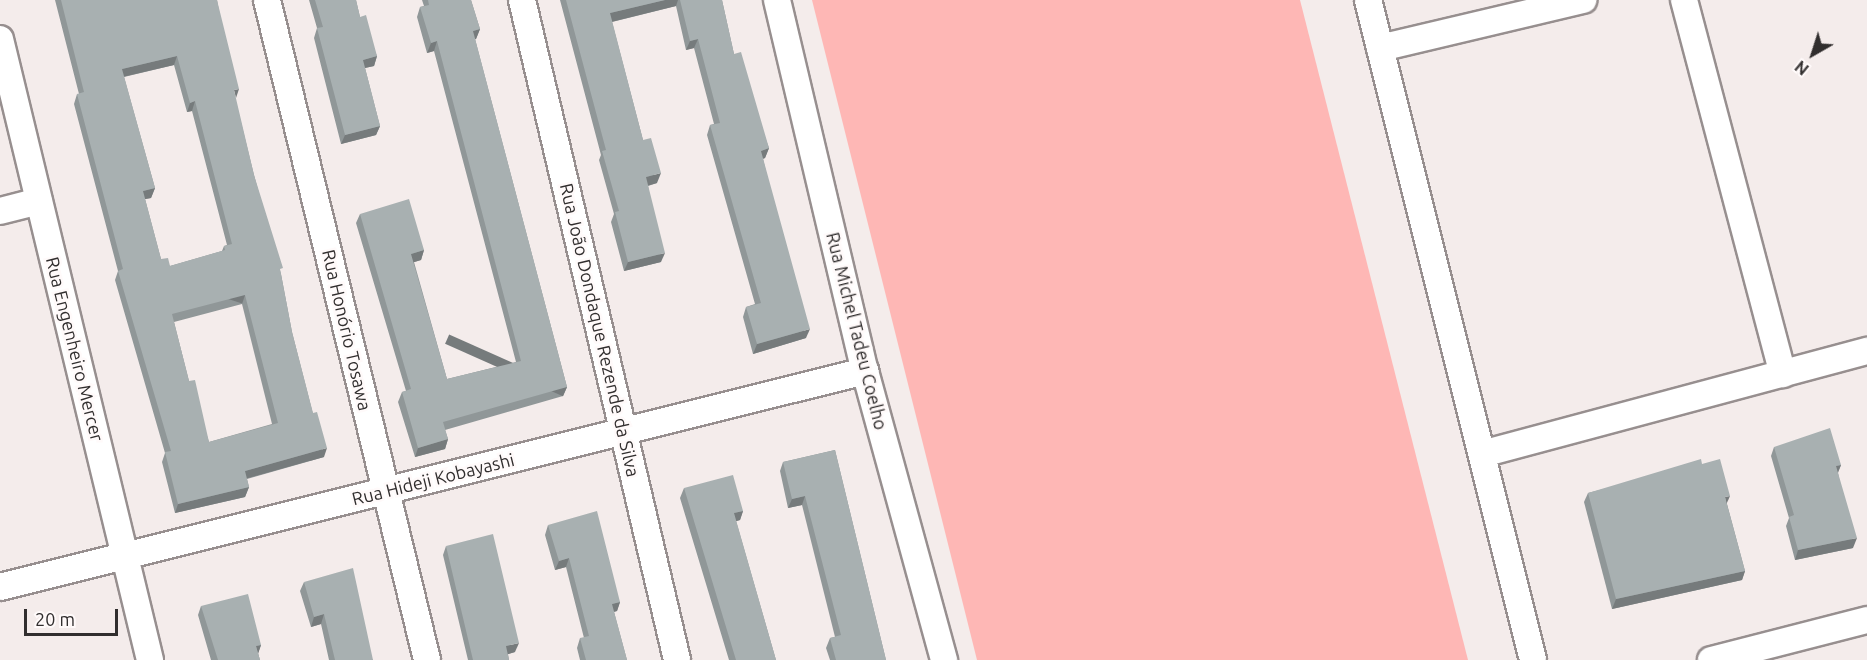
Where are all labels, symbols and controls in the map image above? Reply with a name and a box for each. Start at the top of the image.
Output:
north arrow [1783,24,1843,84]
text: N [1791,57,1812,79]
street label: Rua João Dondaque Rezende da Silva [556,181,644,479]
street label: Rua Michel Tadeu Coelho [822,230,892,432]
street label: Rua Honório Tosawa [318,247,376,413]
street label: Rua Engenheiro Mercer [42,255,108,443]
street label: Rua Hideji Kobayashi [350,448,516,510]
scale bar [27,597,122,635]
text: 20 m [35,609,75,629]

